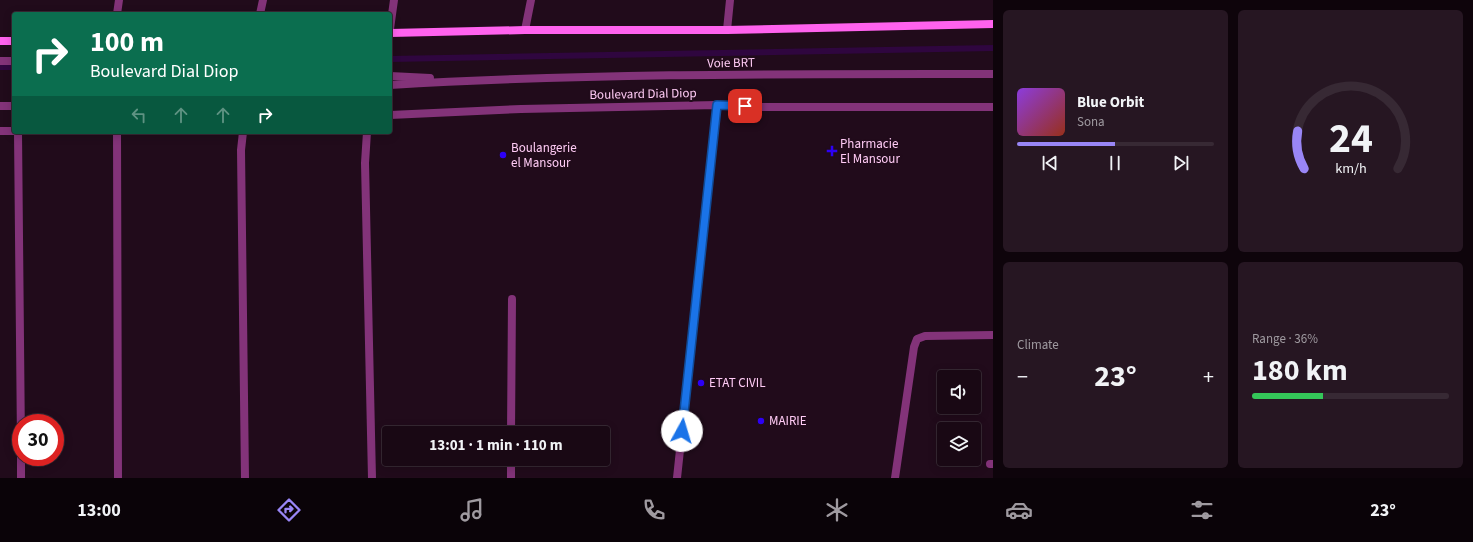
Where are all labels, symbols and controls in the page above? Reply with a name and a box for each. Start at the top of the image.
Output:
text: 100 m [90,22,164,62]
icon: right [24,28,76,80]
street label: Voie BRT [707,54,755,72]
text: Boulevard Dial Diop [90,59,239,84]
street label: Boulevard Dial Diop [589,84,697,104]
pin [728,89,762,123]
text: Blue Orbit [1077,92,1144,113]
icon: arrive [734,95,756,117]
icon: left [128,104,150,126]
icon: ahead [170,104,192,126]
icon: ahead [212,104,234,126]
icon: right [254,104,276,126]
text: 24 [1329,109,1372,169]
text: Sona [1077,113,1105,131]
place label: Pharmacie El Mansour [840,135,900,168]
place label: Boulangerie el Mansour [511,139,577,172]
marker: Pharmacie El Mansour [827,146,837,156]
marker: Boulangerie el Mansour [498,150,508,160]
icon: previous [1039,152,1061,174]
icon: pause [1104,152,1126,174]
icon: next [1170,152,1192,174]
text: km/h [1335,157,1366,178]
text: Range · 36% [1252,330,1318,348]
text: Climate [1017,336,1059,354]
text: 180 km [1252,349,1348,392]
text: 23° [1094,355,1137,398]
text: − [1017,361,1028,393]
text: + [1203,361,1214,393]
map controls [937,370,981,466]
button: sound [937,370,981,414]
place label: ETAT CIVIL [709,374,766,392]
marker: ETAT CIVIL [696,378,706,388]
position arrow [661,410,703,452]
place label: MAIRIE [769,412,807,430]
speed limit sign: 30 [12,414,64,466]
marker: MAIRIE [756,416,766,426]
button: layers [937,422,981,466]
text: 13:01 · 1 min · 110 m [429,435,563,456]
icon: directions [275,496,303,524]
icon: music [458,496,486,524]
icon: phone [640,496,668,524]
icon: climate [823,496,851,524]
icon: car [1005,496,1033,524]
icon: filters [1188,496,1216,524]
text: 13:00 [77,498,121,523]
text: 23° [1370,498,1396,523]

